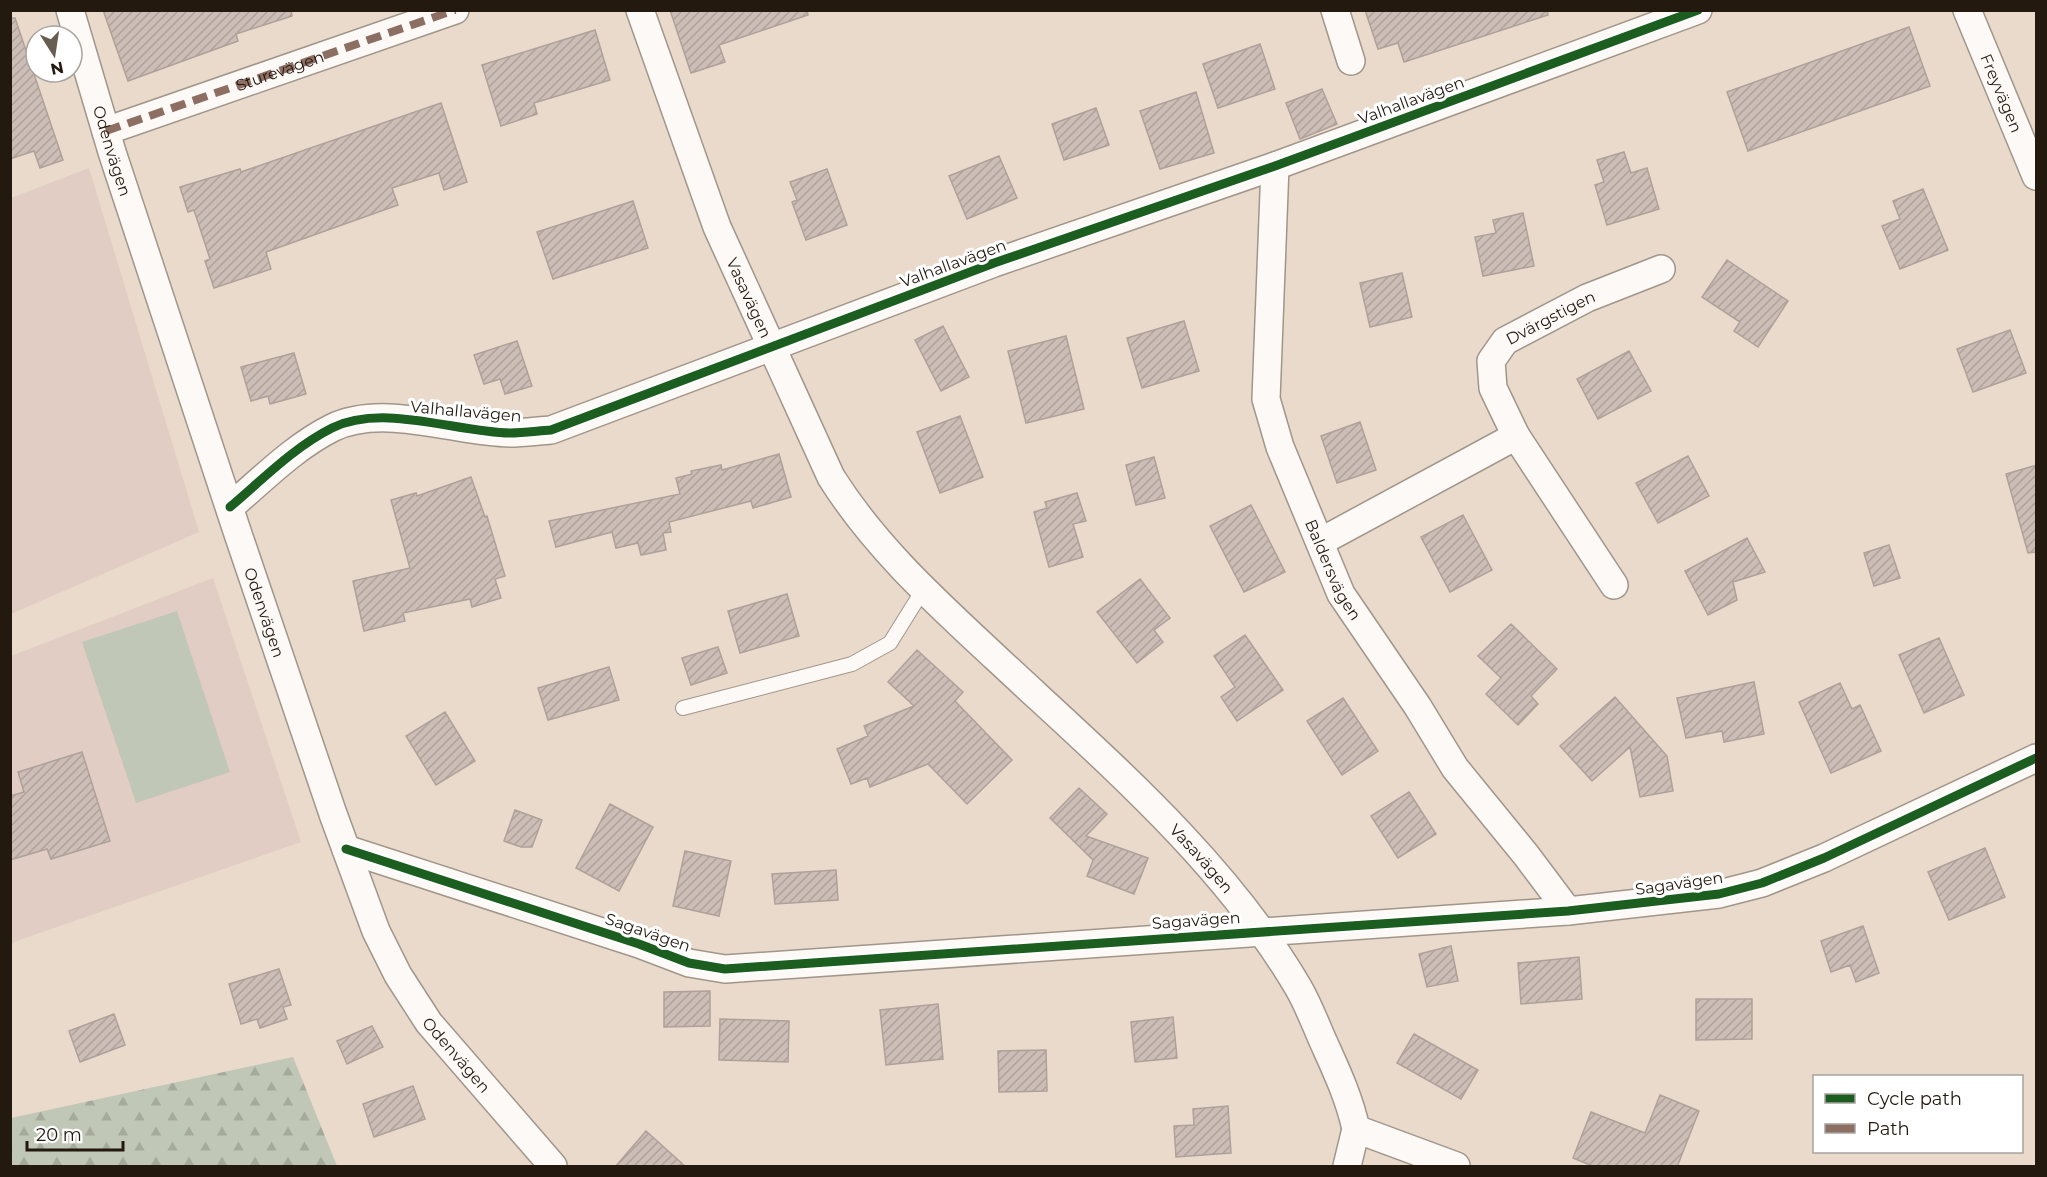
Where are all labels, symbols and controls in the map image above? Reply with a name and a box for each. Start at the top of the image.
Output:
north arrow [24,24,84,84]
street label: Sturevägen [233,47,327,95]
street label: Freyvägen [1976,51,2026,136]
text: N [49,58,65,79]
street label: Valhallavägen [1356,72,1467,128]
street label: Odenvägen [89,103,135,199]
street label: Valhallavägen [898,235,1009,291]
street label: Vasavägen [722,255,775,341]
street label: Dvärgstigen [1503,287,1598,349]
street label: Valhallavägen [410,397,522,426]
street label: Baldersvägen [1301,516,1365,624]
street label: Odenvägen [240,565,288,660]
street label: Vasavägen [1166,820,1237,897]
street label: Sagavägen [1634,868,1724,899]
street label: Sagavägen [1151,908,1241,933]
street label: Sagavägen [603,909,693,956]
street label: Odenvägen [418,1013,494,1097]
legend [1813,1075,2023,1153]
text: Cycle path [1867,1088,1962,1110]
scale bar [27,1114,123,1152]
text: Path [1867,1118,1910,1140]
text: 20 m [36,1124,82,1146]

